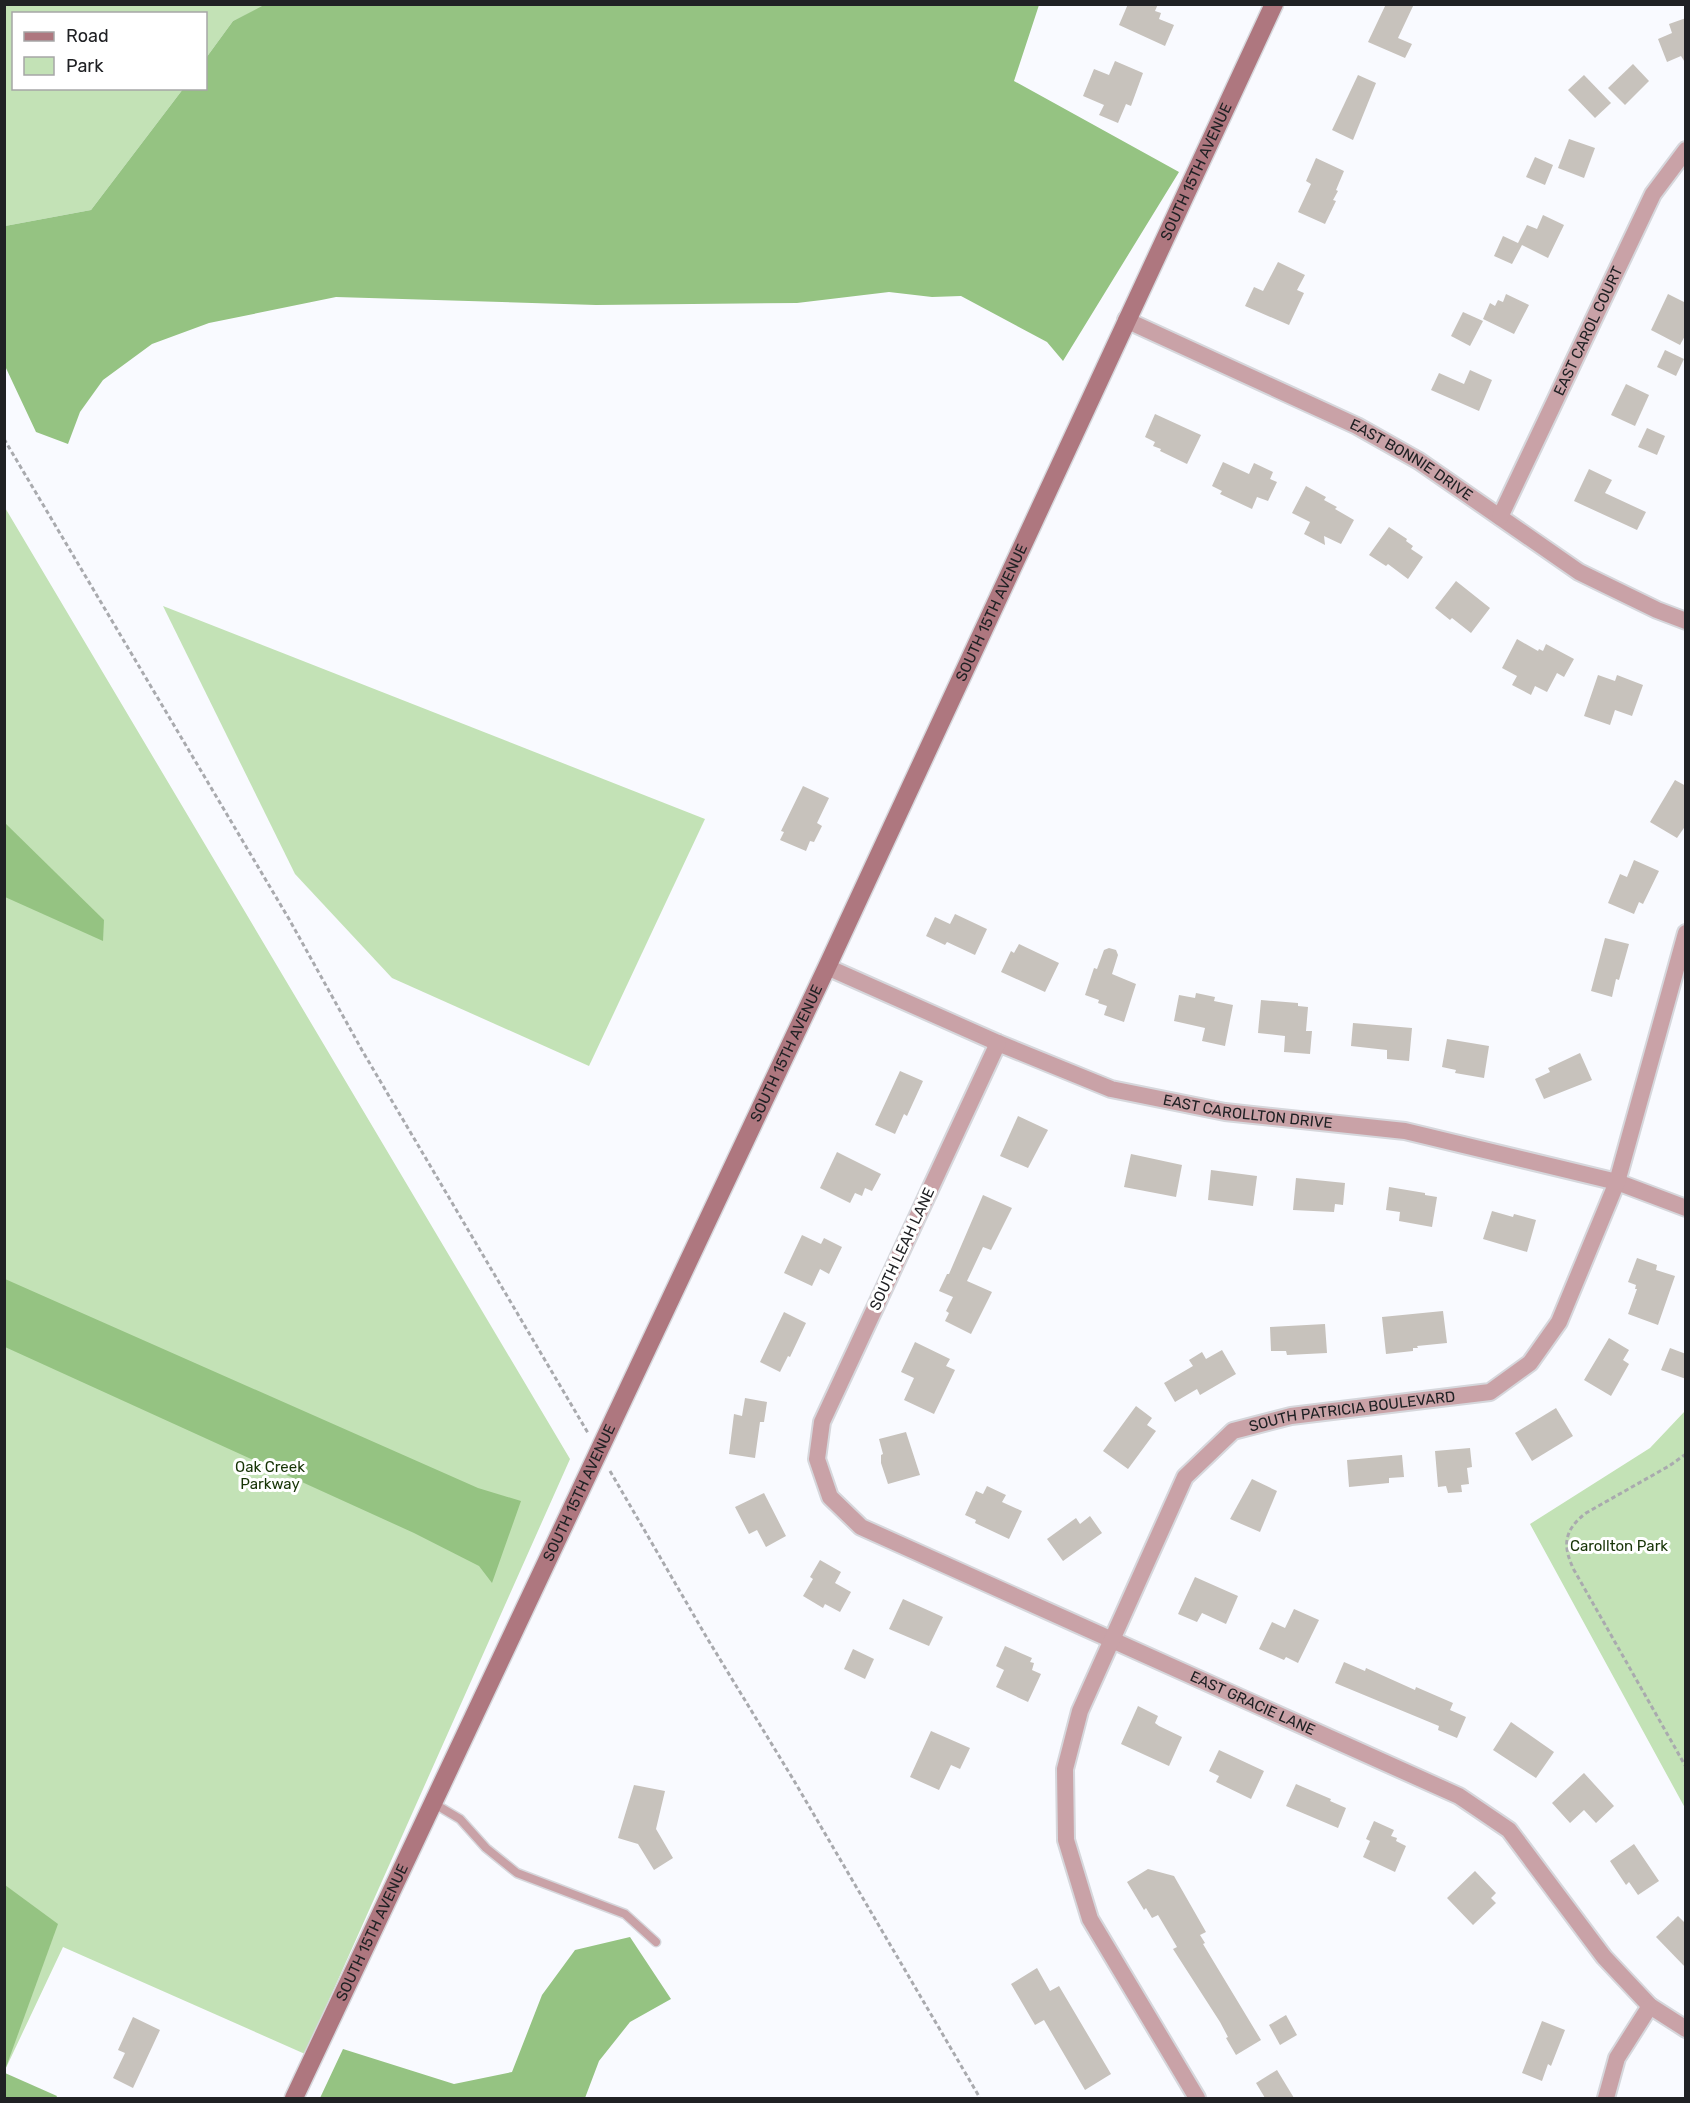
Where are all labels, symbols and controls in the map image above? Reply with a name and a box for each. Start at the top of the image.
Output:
legend [12,12,207,90]
text: Road [66,25,109,47]
text: Park [66,55,104,77]
street label: SOUTH 15TH AVENUE [1156,100,1236,243]
street label: EAST CAROL COURT [1550,263,1627,398]
street label: EAST BONNIE DRIVE [1347,415,1476,504]
street label: SOUTH 15TH AVENUE [952,541,1031,684]
street label: SOUTH 15TH AVENUE [746,982,826,1125]
street label: EAST CAROLLTON DRIVE [1161,1091,1334,1132]
street label: SOUTH LEAH LANE [866,1185,938,1313]
street label: SOUTH PATRICIA BOULEVARD [1247,1387,1456,1436]
street label: SOUTH 15TH AVENUE [539,1421,619,1564]
park label: Oak Creek Parkway [235,1458,305,1493]
park label: Carollton Park [1570,1537,1668,1555]
street label: EAST GRACIE LANE [1187,1667,1318,1739]
street label: SOUTH 15TH AVENUE [332,1861,412,2004]

